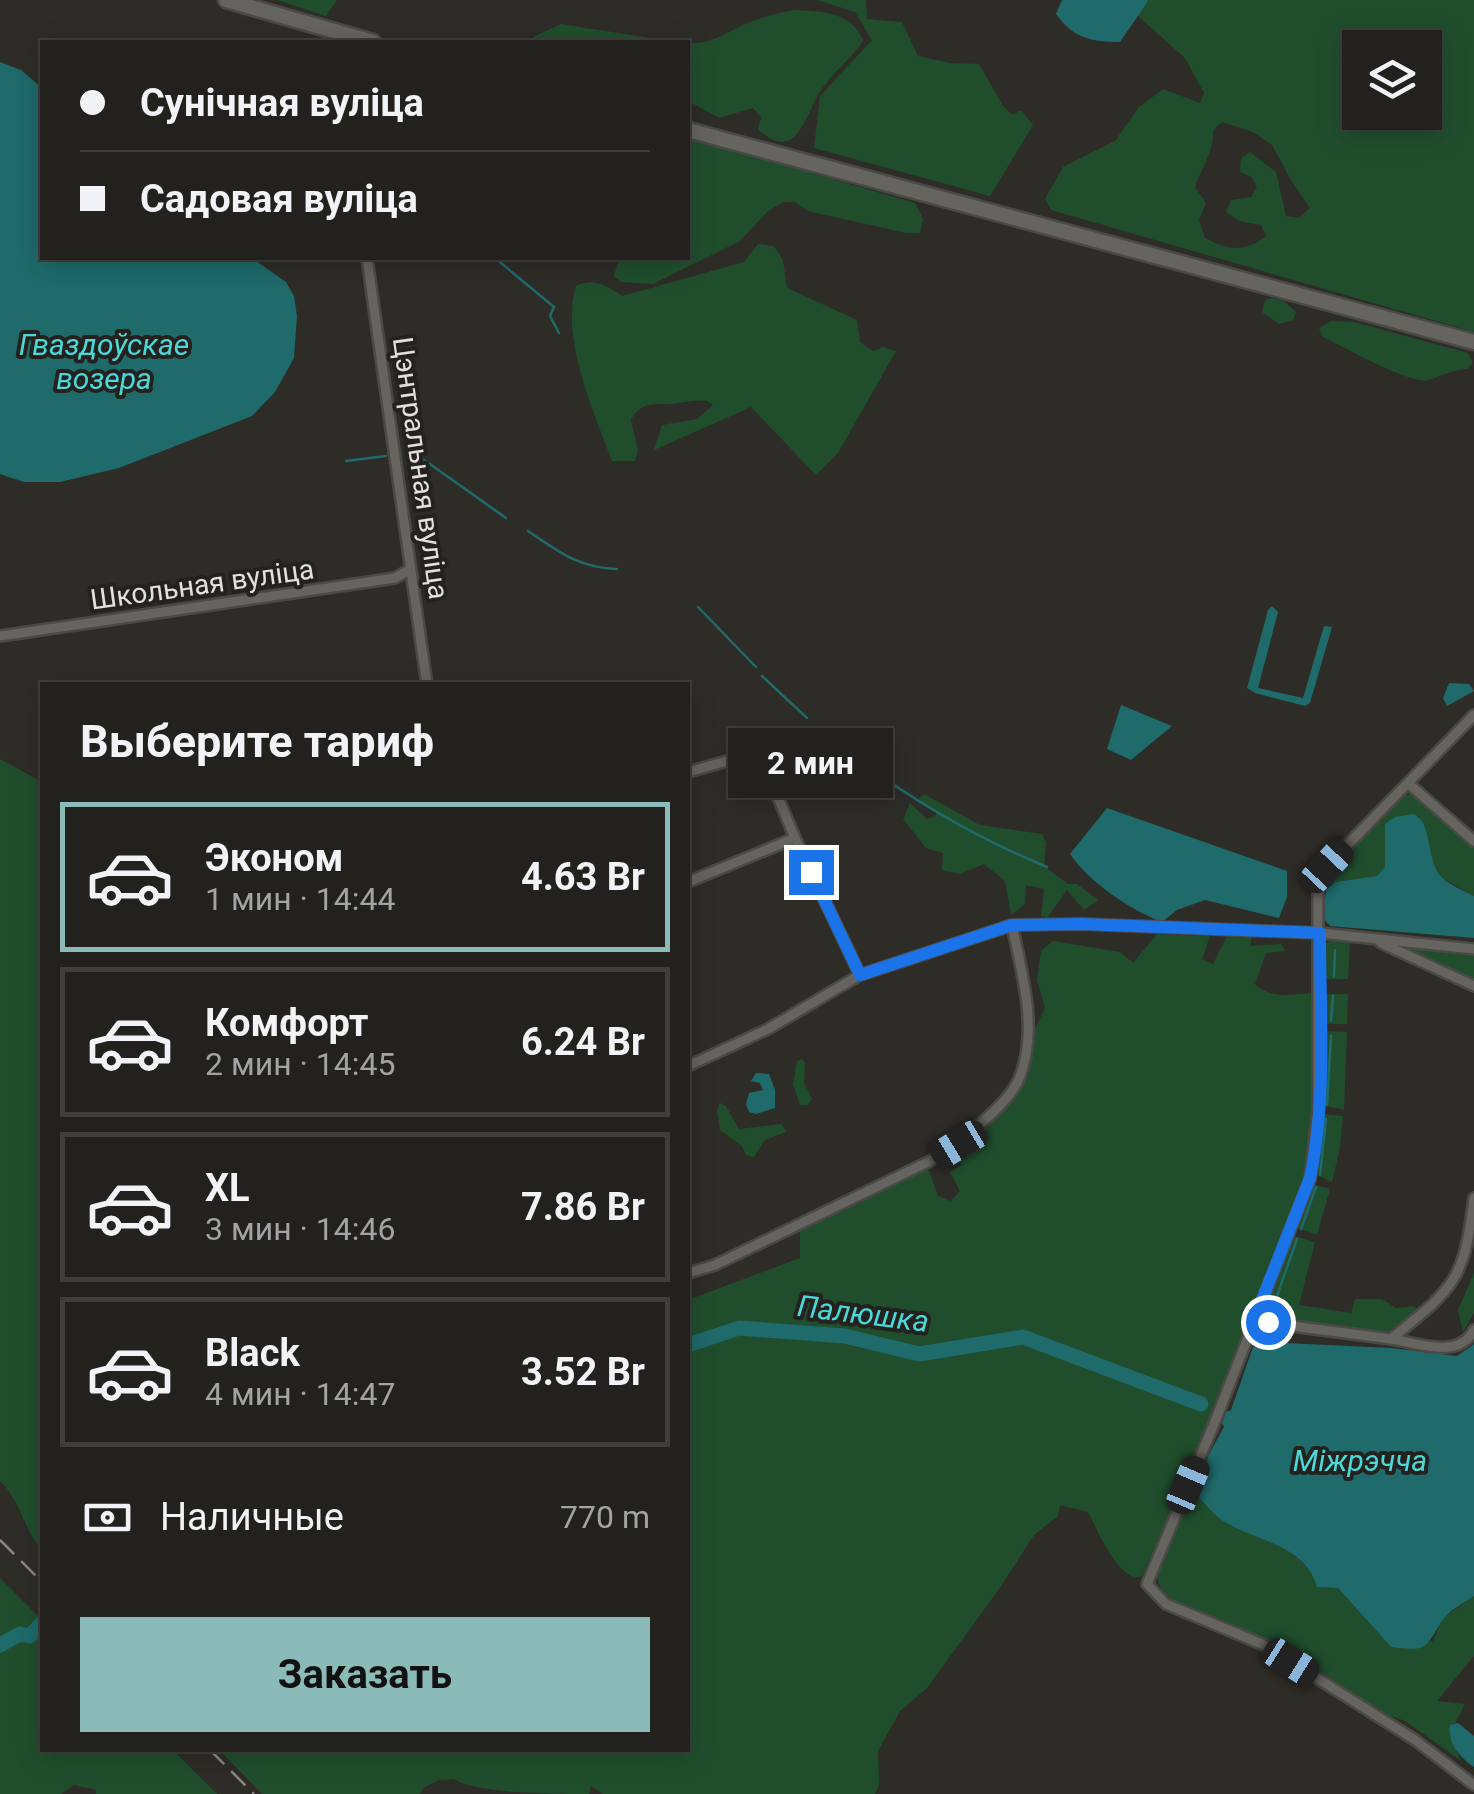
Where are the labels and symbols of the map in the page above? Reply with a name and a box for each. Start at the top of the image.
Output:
water label: Гваздоўскае возера [19,327,189,396]
street label: Цэнтральная вуліца [386,335,455,601]
street label: Школьная вуліца [88,552,316,617]
callout: 2 мин [728,727,894,797]
car [1296,834,1358,898]
route end [789,850,834,895]
car [926,1116,992,1172]
water label: Палюшка [795,1288,931,1339]
route start [1246,1300,1291,1345]
water label: Міжрэчча [1293,1443,1427,1478]
car [1162,1452,1214,1518]
car [1258,1633,1324,1691]

